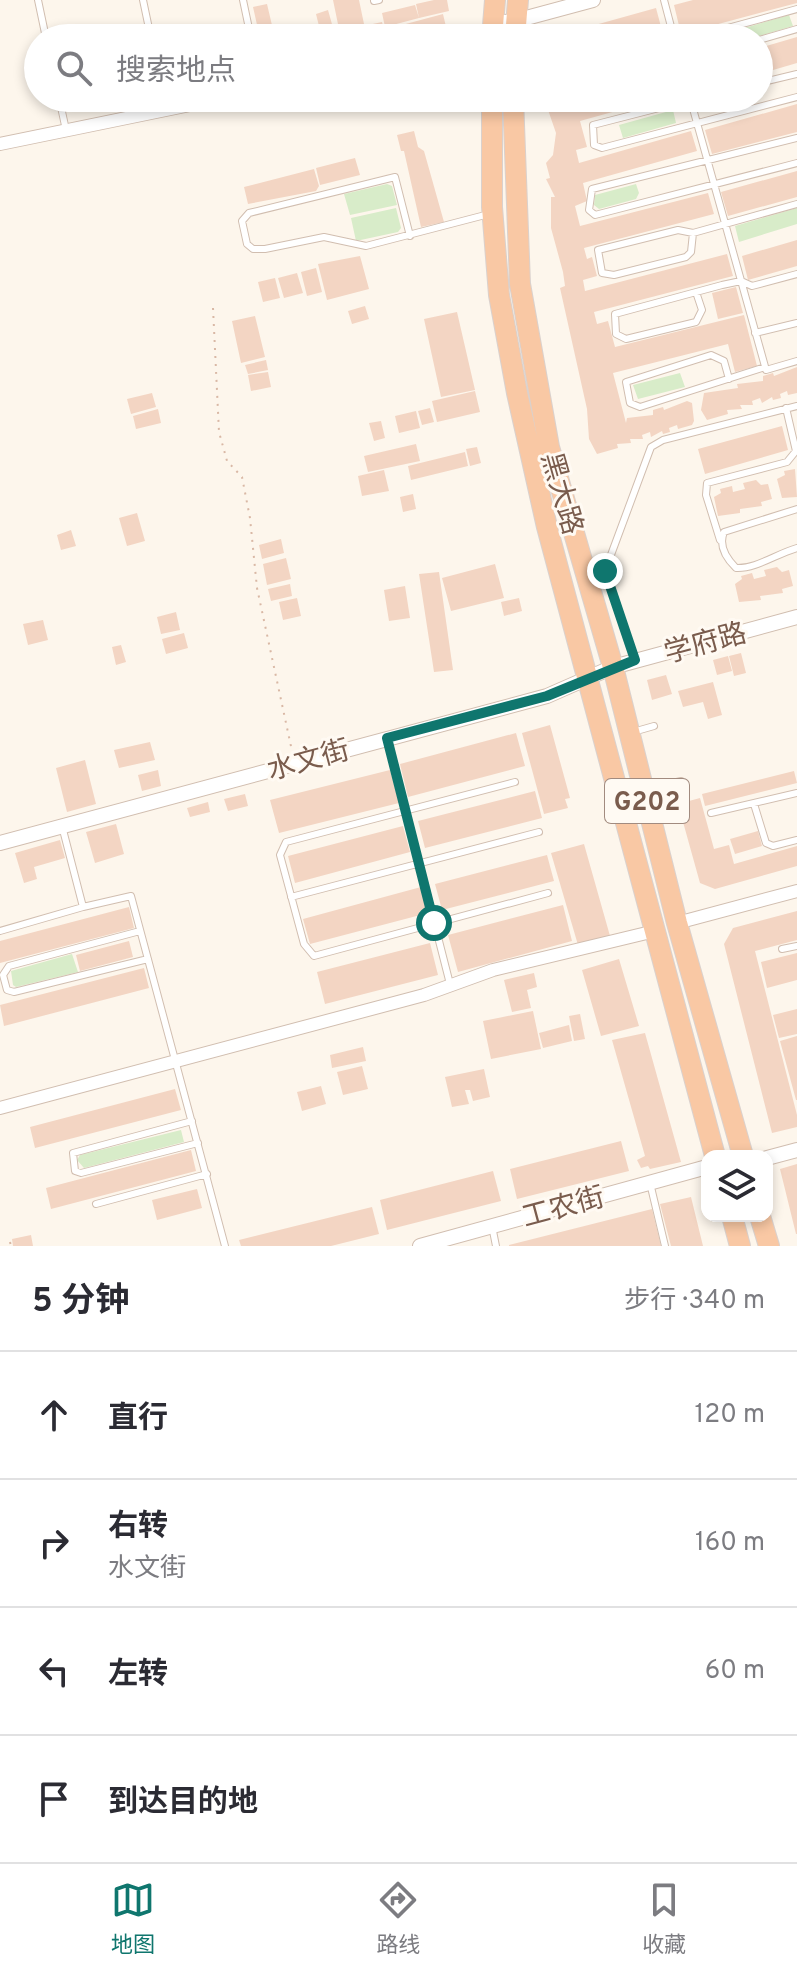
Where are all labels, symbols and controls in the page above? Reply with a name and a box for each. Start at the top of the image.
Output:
search box [24,24,773,112]
icon: search [52,46,96,90]
text: 搜索地点 [116,54,236,91]
street label: 黑大路 [531,448,589,539]
route end [587,553,623,589]
street label: 学府路 [661,617,751,673]
street label: 水文街 [264,734,354,790]
road number: G202 [605,779,689,823]
route start [416,905,452,941]
map controls [701,1150,773,1222]
button: layers [701,1150,773,1222]
street label: 工农街 [519,1181,609,1237]
text: 5 分钟 [32,1281,129,1324]
text: 步行 · 340 m [624,1285,765,1318]
icon: ahead [32,1393,76,1437]
text: 120 m [695,1399,765,1432]
text: 直行 [108,1401,168,1438]
text: 右转 [108,1509,168,1546]
icon: right [32,1521,76,1565]
text: 160 m [695,1527,765,1560]
text: 水文街 [108,1553,186,1586]
icon: left [32,1649,76,1693]
text: 60 m [705,1655,765,1688]
text: 左转 [108,1657,168,1694]
icon: arrive [32,1777,76,1821]
text: 到达目的地 [108,1785,258,1822]
tab: 地图 [111,1878,155,1960]
tab: 路线 [376,1878,420,1960]
tab: 收藏 [642,1878,686,1960]

